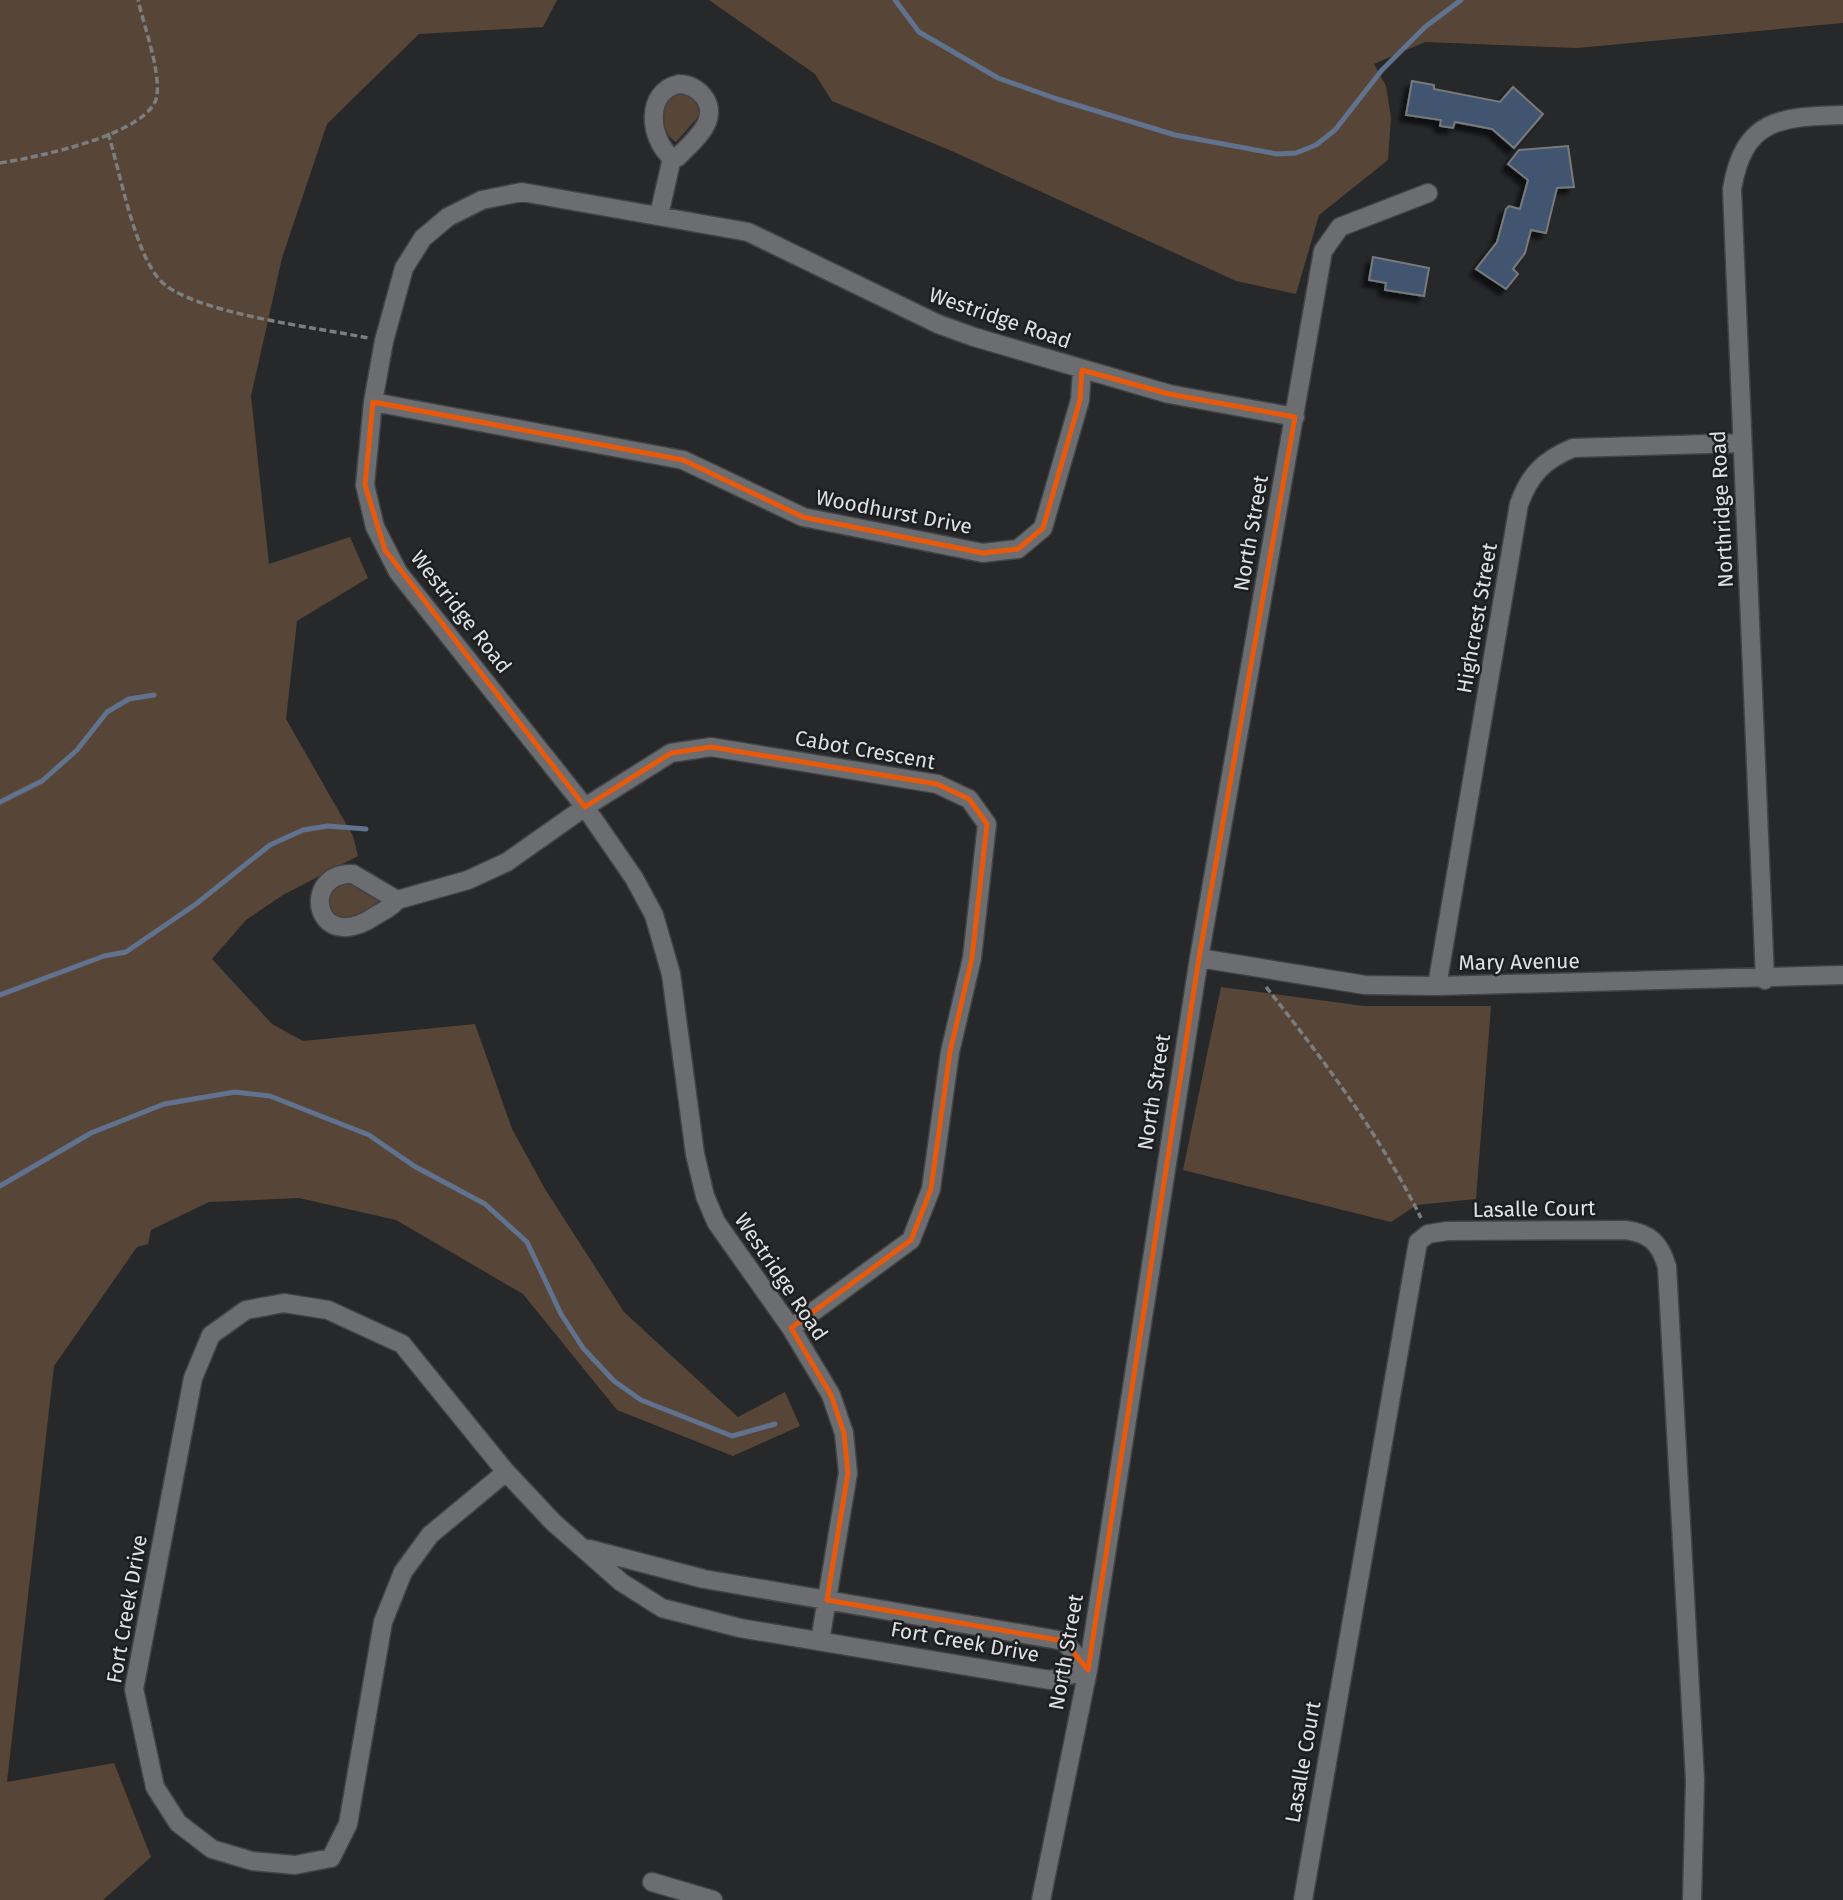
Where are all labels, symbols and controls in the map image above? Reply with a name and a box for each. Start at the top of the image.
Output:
street label: Westridge Road [926,282,1074,354]
street label: Northridge Road [1705,430,1739,588]
street label: North Street [1228,473,1274,593]
street label: Woodhurst Drive [814,484,974,540]
street label: Highcrest Street [1451,540,1503,695]
street label: Westridge Road [405,545,517,679]
street label: Cabot Crescent [793,725,938,775]
street label: Mary Avenue [1458,948,1580,976]
street label: North Street [1132,1032,1176,1152]
street label: Lasalle Court [1472,1195,1596,1223]
street label: Westridge Road [729,1208,833,1346]
street label: Fort Creek Drive [101,1533,153,1685]
street label: North Street [1043,1592,1089,1712]
street label: Fort Creek Drive [889,1616,1041,1668]
street label: Lasalle Court [1280,1699,1327,1825]

